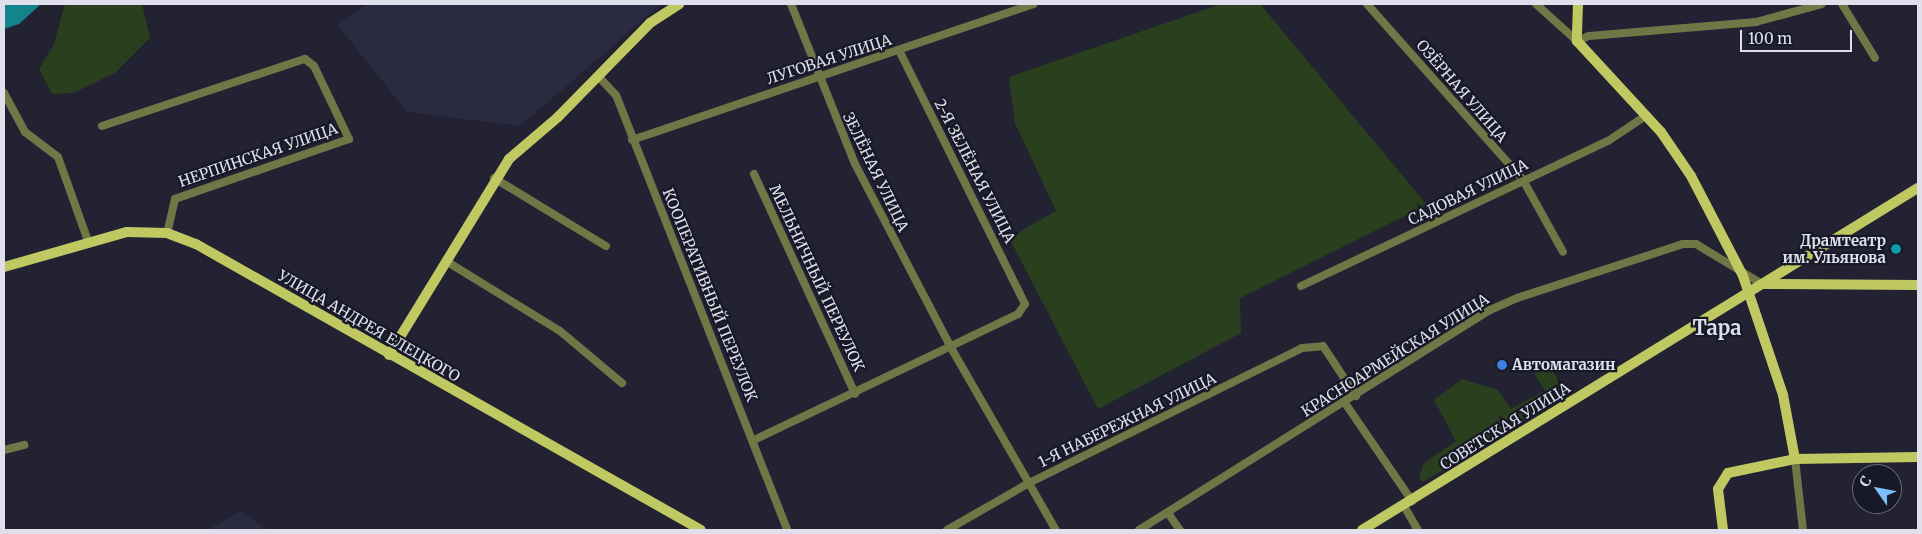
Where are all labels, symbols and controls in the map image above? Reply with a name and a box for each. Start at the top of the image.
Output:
scale bar [1742,20,1854,52]
text: 100 m [1748,29,1792,48]
street label: ЛУГОВАЯ УЛИЦА [764,30,894,88]
street label: ОЗЁРНАЯ УЛИЦА [1413,36,1511,146]
street label: 2-Я ЗЕЛЁНАЯ УЛИЦА [931,96,1019,246]
street label: ЗЕЛЁНАЯ УЛИЦА [839,109,913,235]
street label: НЕРПИНСКАЯ УЛИЦА [176,119,340,191]
street label: САДОВАЯ УЛИЦА [1405,155,1531,229]
street label: МЕЛЬНИЧНЫЙ ПЕРЕУЛОК [766,182,868,374]
street label: КООПЕРАТИВНЫЙ ПЕРЕУЛОК [659,186,761,404]
place label: Драмтеатр им. Ульянова [1783,231,1886,266]
marker: Драмтеатр им. Ульянова [1890,243,1902,255]
street label: УЛИЦА АНДРЕЯ ЕЛЕЦКОГО [275,266,463,386]
street label: КРАСНОАРМЕЙСКАЯ УЛИЦА [1298,290,1492,420]
district label: Тара [1693,315,1741,339]
place label: Автомагазин [1512,356,1616,374]
marker: Автомагазин [1496,359,1508,371]
street label: 1-Я НАБЕРЕЖНАЯ УЛИЦА [1035,369,1219,471]
street label: СОВЕТСКАЯ УЛИЦА [1437,379,1573,473]
north arrow [1852,464,1902,514]
text: С [1855,473,1875,490]

